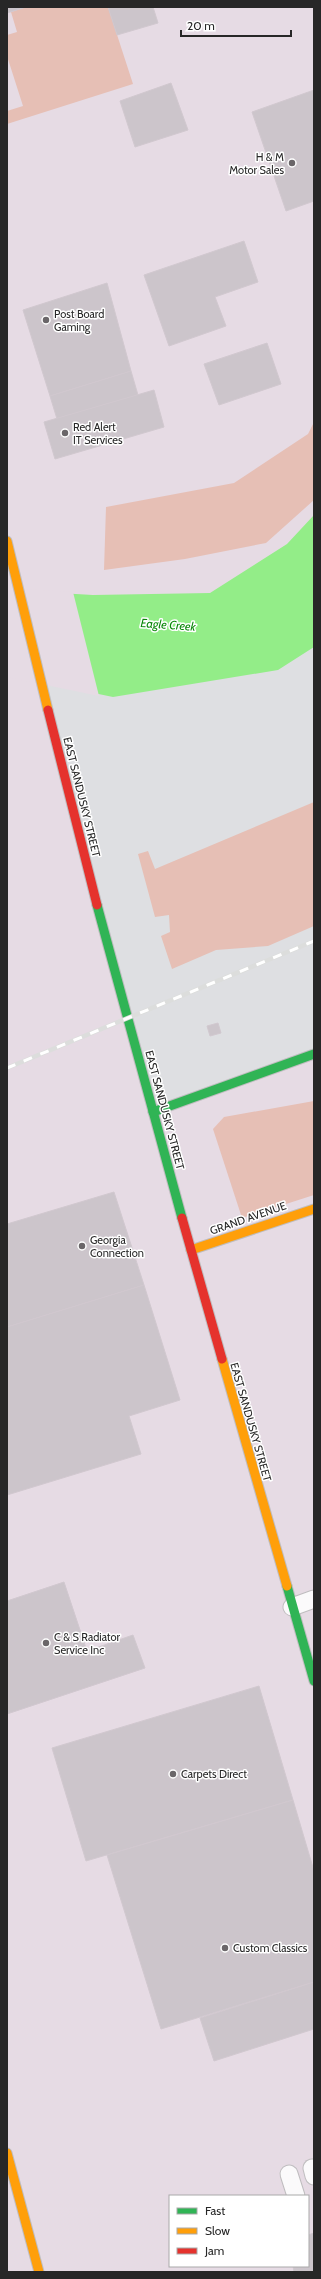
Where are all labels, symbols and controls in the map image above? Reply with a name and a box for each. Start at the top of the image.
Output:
scale bar [181,12,291,38]
text: 20 m [187,18,215,33]
place label: H & M Motor Sales [229,150,284,177]
marker: H & M Motor Sales [287,158,297,168]
place label: Post Board Gaming [54,307,104,334]
marker: Post Board Gaming [41,315,51,325]
place label: Red Alert IT Services [73,420,123,447]
marker: Red Alert IT Services [60,428,70,438]
water label: Eagle Creek [140,615,197,634]
street label: EAST SANDUSKY STREET [60,736,104,858]
street label: EAST SANDUSKY STREET [142,1049,188,1171]
street label: GRAND AVENUE [208,1198,288,1238]
place label: Georgia Connection [90,1233,144,1260]
marker: Georgia Connection [77,1241,87,1251]
street label: EAST SANDUSKY STREET [227,1361,275,1483]
place label: C & S Radiator Service Inc [54,1630,121,1657]
marker: C & S Radiator Service Inc [41,1638,51,1648]
place label: Carpets Direct [181,1767,247,1781]
marker: Carpets Direct [168,1769,178,1779]
place label: Custom Classics [233,1941,308,1955]
marker: Custom Classics [220,1943,230,1953]
legend [169,2195,309,2267]
text: Fast [205,2203,225,2218]
text: Slow [205,2223,230,2238]
text: Jam [204,2243,224,2258]

